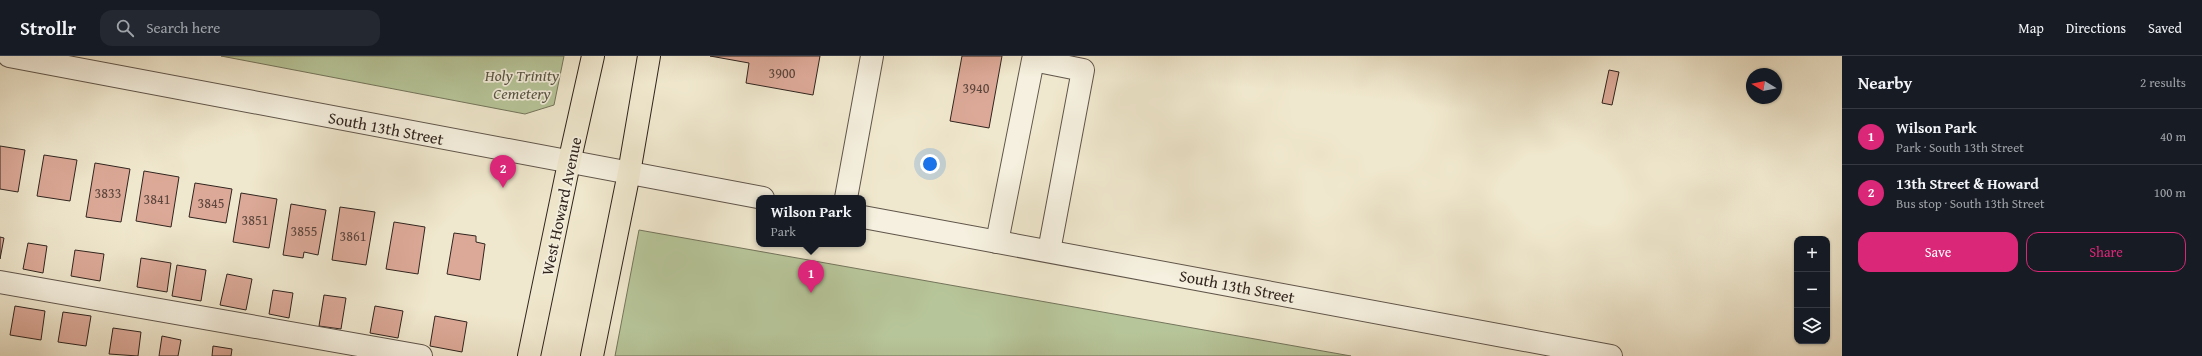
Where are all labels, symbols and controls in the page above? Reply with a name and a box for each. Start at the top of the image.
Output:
search box [100,10,380,46]
text: Strollr [20,14,76,42]
icon: search [114,17,136,39]
text: Search here [146,17,220,38]
text: Map [2018,18,2044,38]
text: Directions [2066,18,2126,38]
text: Saved [2148,18,2182,38]
park label: Holy Trinity Cemetery [484,63,560,105]
house number: 3900 [769,63,796,83]
north arrow [1746,68,1782,104]
text: Nearby [1858,70,1912,95]
text: 2 results [2140,73,2186,92]
house number: 3940 [963,78,990,98]
street label: South 13th Street [326,105,446,151]
text: Wilson Park [1896,117,1976,138]
text: 1 [1868,127,1874,146]
text: 40 m [2160,127,2186,146]
street label: West Howard Avenue [535,135,587,277]
text: Park · South 13th Street [1896,138,2024,157]
your location [920,154,940,174]
pin: 2 [490,155,516,188]
text: 13th Street & Howard [1896,173,2039,194]
house number: 3833 [95,183,121,203]
text: 2 [1868,183,1874,202]
text: 100 m [2154,183,2186,202]
house number: 3841 [144,189,170,209]
house number: 3845 [198,193,224,213]
text: Bus stop · South 13th Street [1896,194,2045,213]
popup [756,195,866,247]
text: Wilson Park [771,201,851,222]
house number: 3851 [242,210,268,230]
house number: 3855 [291,221,317,241]
text: Park [771,222,796,241]
house number: 3861 [340,226,366,246]
button: Save [1858,232,2018,272]
button: Share [2026,232,2186,272]
map controls [1794,236,1830,344]
button: + [1794,236,1830,272]
pin: 1 [798,260,824,293]
street label: South 13th Street [1177,263,1297,309]
button: − [1794,272,1830,308]
button: layers [1794,308,1830,344]

